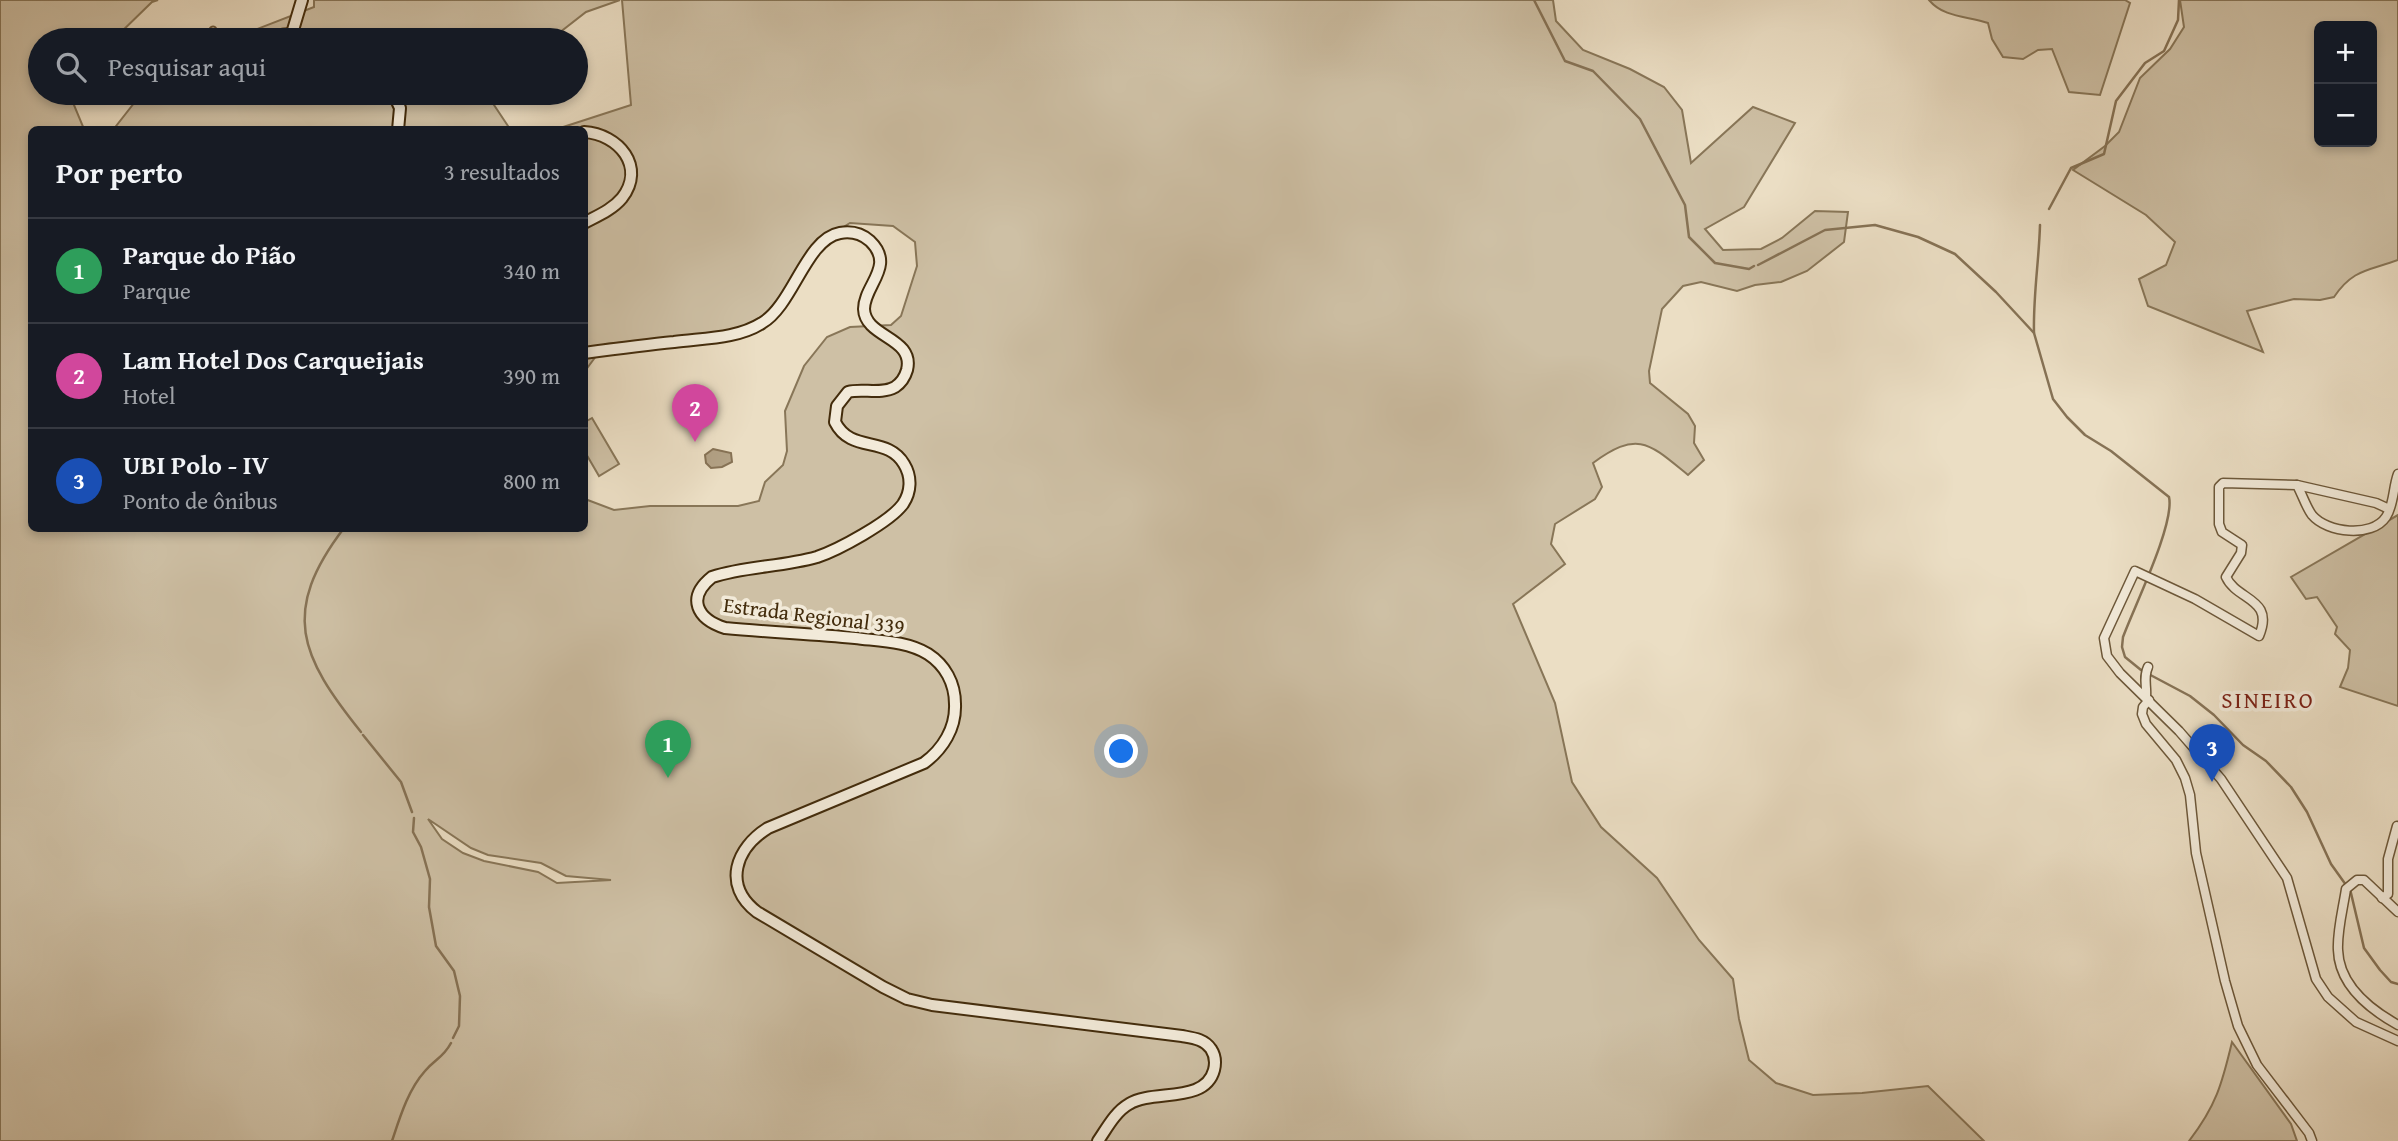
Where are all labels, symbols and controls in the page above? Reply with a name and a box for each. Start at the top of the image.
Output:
map controls [2314,21,2377,147]
button: + [2314,21,2377,84]
search box [28,28,588,105]
text: Pesquisar aqui [108,47,266,86]
icon: search [52,48,90,86]
button: − [2314,84,2377,147]
text: Por perto [56,150,183,194]
text: 3 resultados [444,155,560,188]
text: Parque do Pião [123,235,296,274]
text: 1 [73,254,85,287]
text: 340 m [503,254,560,287]
text: Parque [123,274,191,307]
text: Lam Hotel Dos Carqueijais [123,340,424,379]
text: 2 [73,359,85,392]
text: 390 m [503,359,560,392]
text: Hotel [123,379,175,412]
pin: 2 [672,384,718,442]
text: UBI Polo - IV [123,445,269,484]
text: 3 [73,464,85,497]
text: 800 m [503,464,560,497]
text: Ponto de ônibus [123,484,278,517]
street label: Estrada Regional 339 [722,589,906,642]
district label: SINEIRO [2221,683,2315,716]
pin: 1 [645,720,691,778]
pin: 3 [2189,724,2235,782]
your location [1104,734,1138,768]

